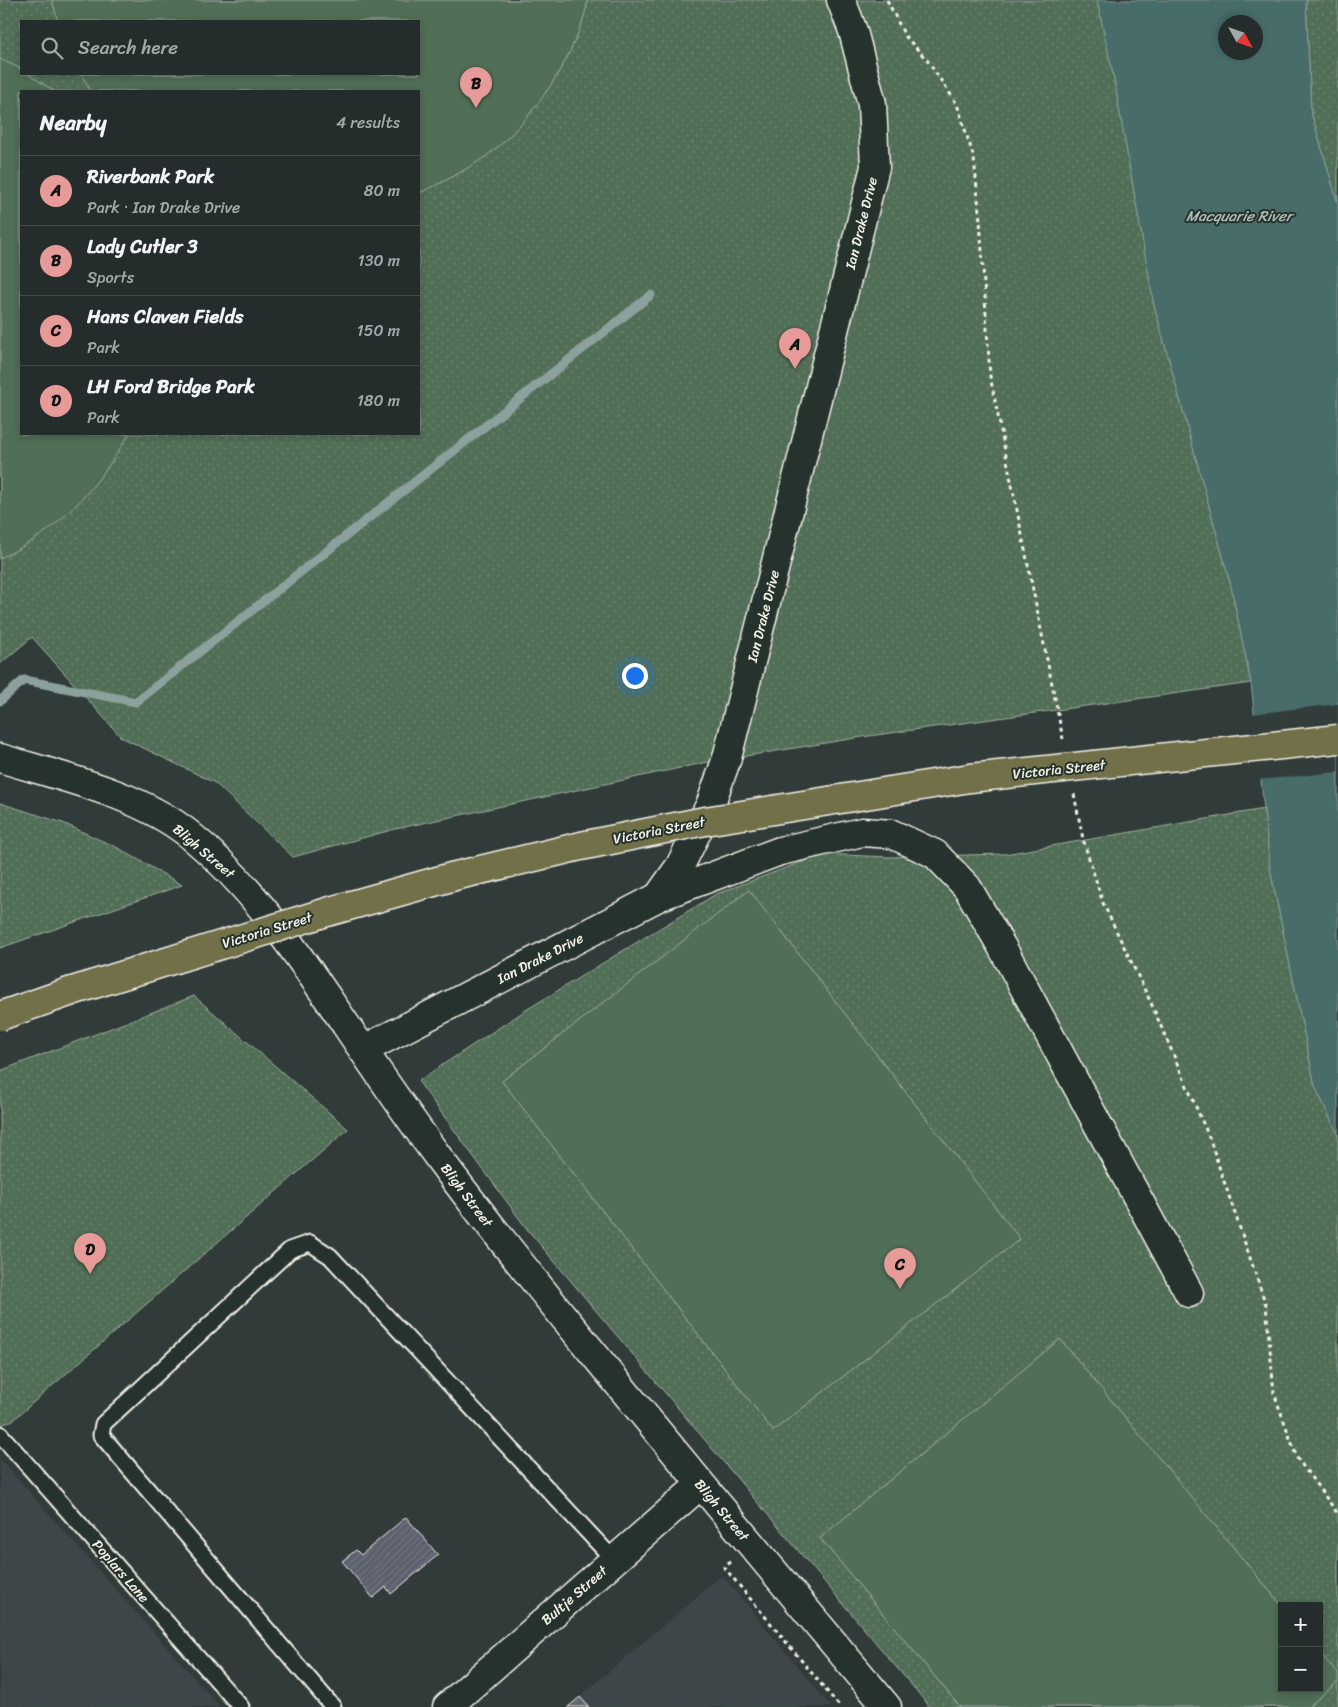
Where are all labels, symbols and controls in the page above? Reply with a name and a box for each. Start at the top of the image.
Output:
north arrow [1218,15,1263,60]
search box [20,20,420,75]
text: Search here [78,31,178,64]
icon: search [38,34,66,62]
pin: B [460,67,492,108]
text: Nearby [40,104,106,142]
text: 4 results [336,108,400,137]
text: Riverbank Park [87,160,214,193]
street label: Ian Drake Drive [838,174,885,273]
text: A [51,176,61,205]
text: 80 m [364,176,400,205]
text: Park · Ian Drake Drive [87,193,240,222]
water label: Macquarie River [1186,203,1295,229]
text: Lady Cutler 3 [87,230,198,263]
text: B [51,246,61,275]
text: 130 m [358,246,400,275]
text: Sports [87,263,134,292]
text: Hans Claven Fields [87,300,243,333]
text: C [51,316,61,345]
text: 150 m [357,316,400,345]
pin: A [779,328,811,369]
text: Park [87,333,120,362]
text: LH Ford Bridge Park [87,370,255,403]
text: D [51,386,61,415]
text: 180 m [357,386,400,415]
text: Park [87,403,120,432]
street label: Ian Drake Drive [740,567,787,666]
your location [622,663,648,689]
street label: Victoria Street [1012,752,1108,787]
street label: Victoria Street [611,809,708,852]
street label: Bligh Street [167,818,242,886]
street label: Victoria Street [219,905,317,956]
street label: Ian Drake Drive [492,926,588,991]
street label: Bligh Street [434,1158,500,1234]
pin: D [74,1233,106,1274]
pin: C [884,1248,916,1289]
street label: Bligh Street [688,1473,756,1548]
street label: Poplars Lane [86,1534,156,1609]
street label: Bultje Street [535,1558,614,1632]
map controls [1278,1602,1323,1692]
button: + [1278,1602,1323,1647]
button: − [1278,1647,1323,1692]

